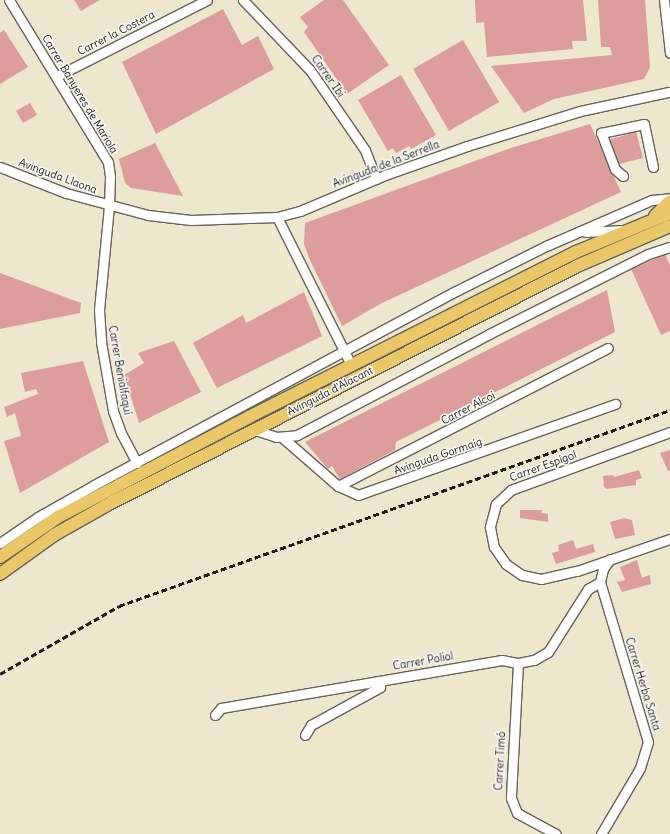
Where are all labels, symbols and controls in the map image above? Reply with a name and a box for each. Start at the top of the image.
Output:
street label: Carrer la Costera [75,8,157,58]
street label: Carrer Banyeres de Mariola [39,32,121,156]
street label: Carrer Ibi [309,52,347,100]
street label: Avinguda de la Serrella [331,138,441,190]
street label: Avinguda Llaona [17,156,99,196]
street label: Carrer Benialfaquí [106,324,134,416]
street label: Avinguda d'Alacant [285,364,375,418]
street label: Carrer Alcoi [439,389,497,427]
street label: Avinguda Gormaig [392,435,484,477]
street label: Carrer Espígol [508,448,578,484]
street label: Carrer Herba Santa [623,636,663,732]
street label: Carrer Poliol [392,649,454,673]
street label: Carrer Timó [492,731,508,791]

